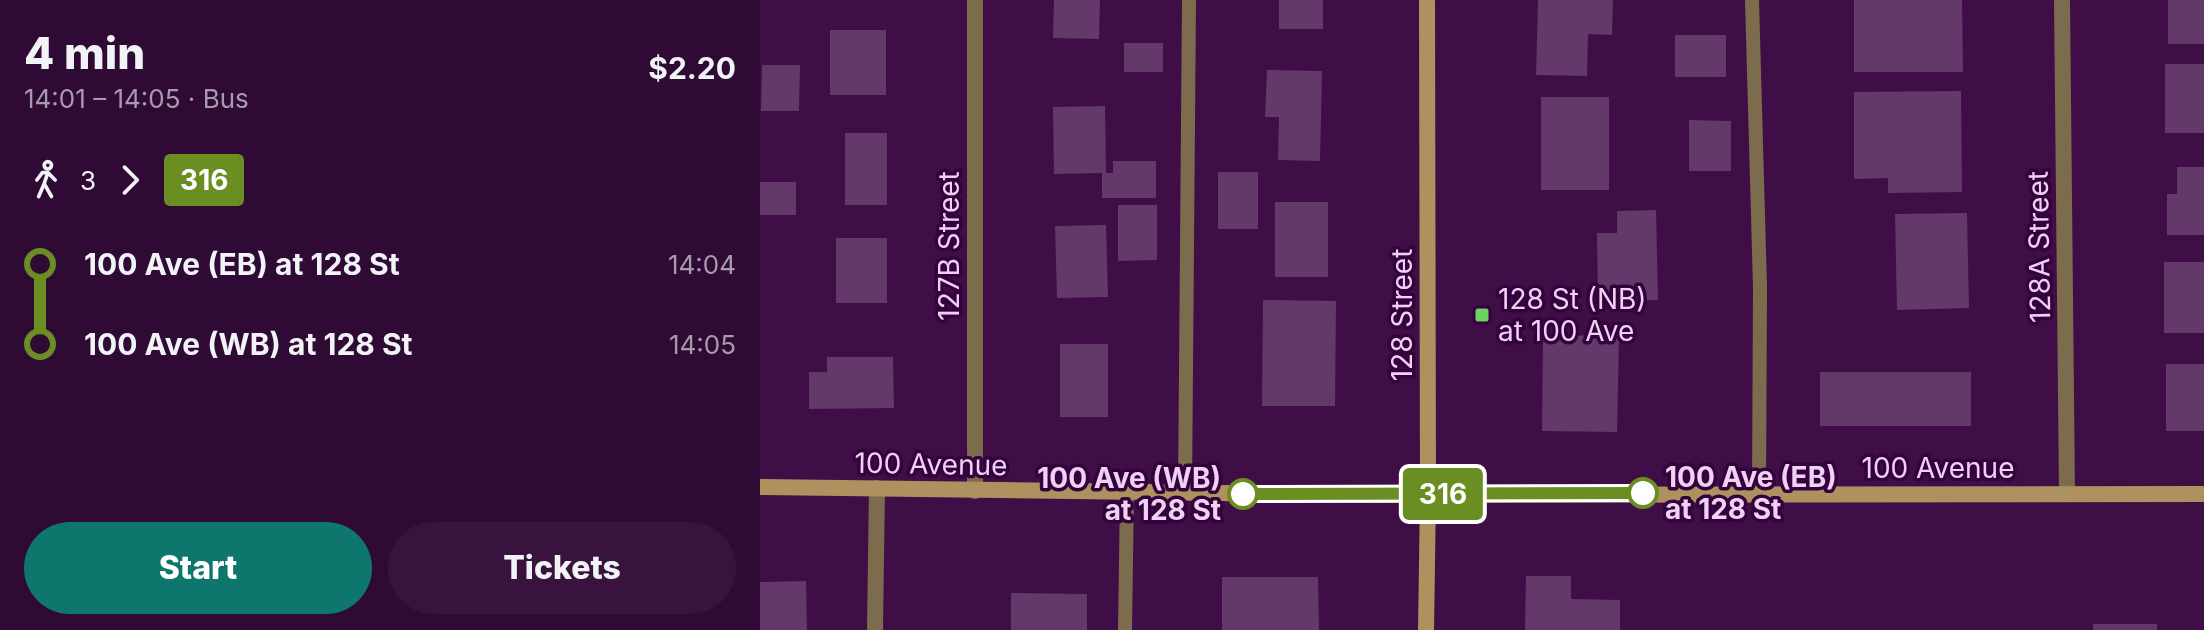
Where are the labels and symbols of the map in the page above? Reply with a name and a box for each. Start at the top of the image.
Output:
street label: 127B Street [932,171,966,321]
street label: 128A Street [2021,171,2057,323]
street label: 128 Street [1385,249,1419,381]
place label: 128 St (NB) at 100 Ave [1498,282,1647,348]
marker: 128 St (NB) at 100 Ave [1473,306,1491,324]
street label: 100 Avenue [854,446,1008,482]
street label: 100 Avenue [1862,451,2014,485]
place label: 100 Ave (EB) at 128 St [1665,460,1837,526]
place label: 100 Ave (WB) at 128 St [1037,461,1221,527]
line badge: 316 [1397,468,1489,520]
marker: 100 Ave (EB) at 128 St [1628,478,1658,508]
marker: 100 Ave (WB) at 128 St [1228,479,1258,509]

